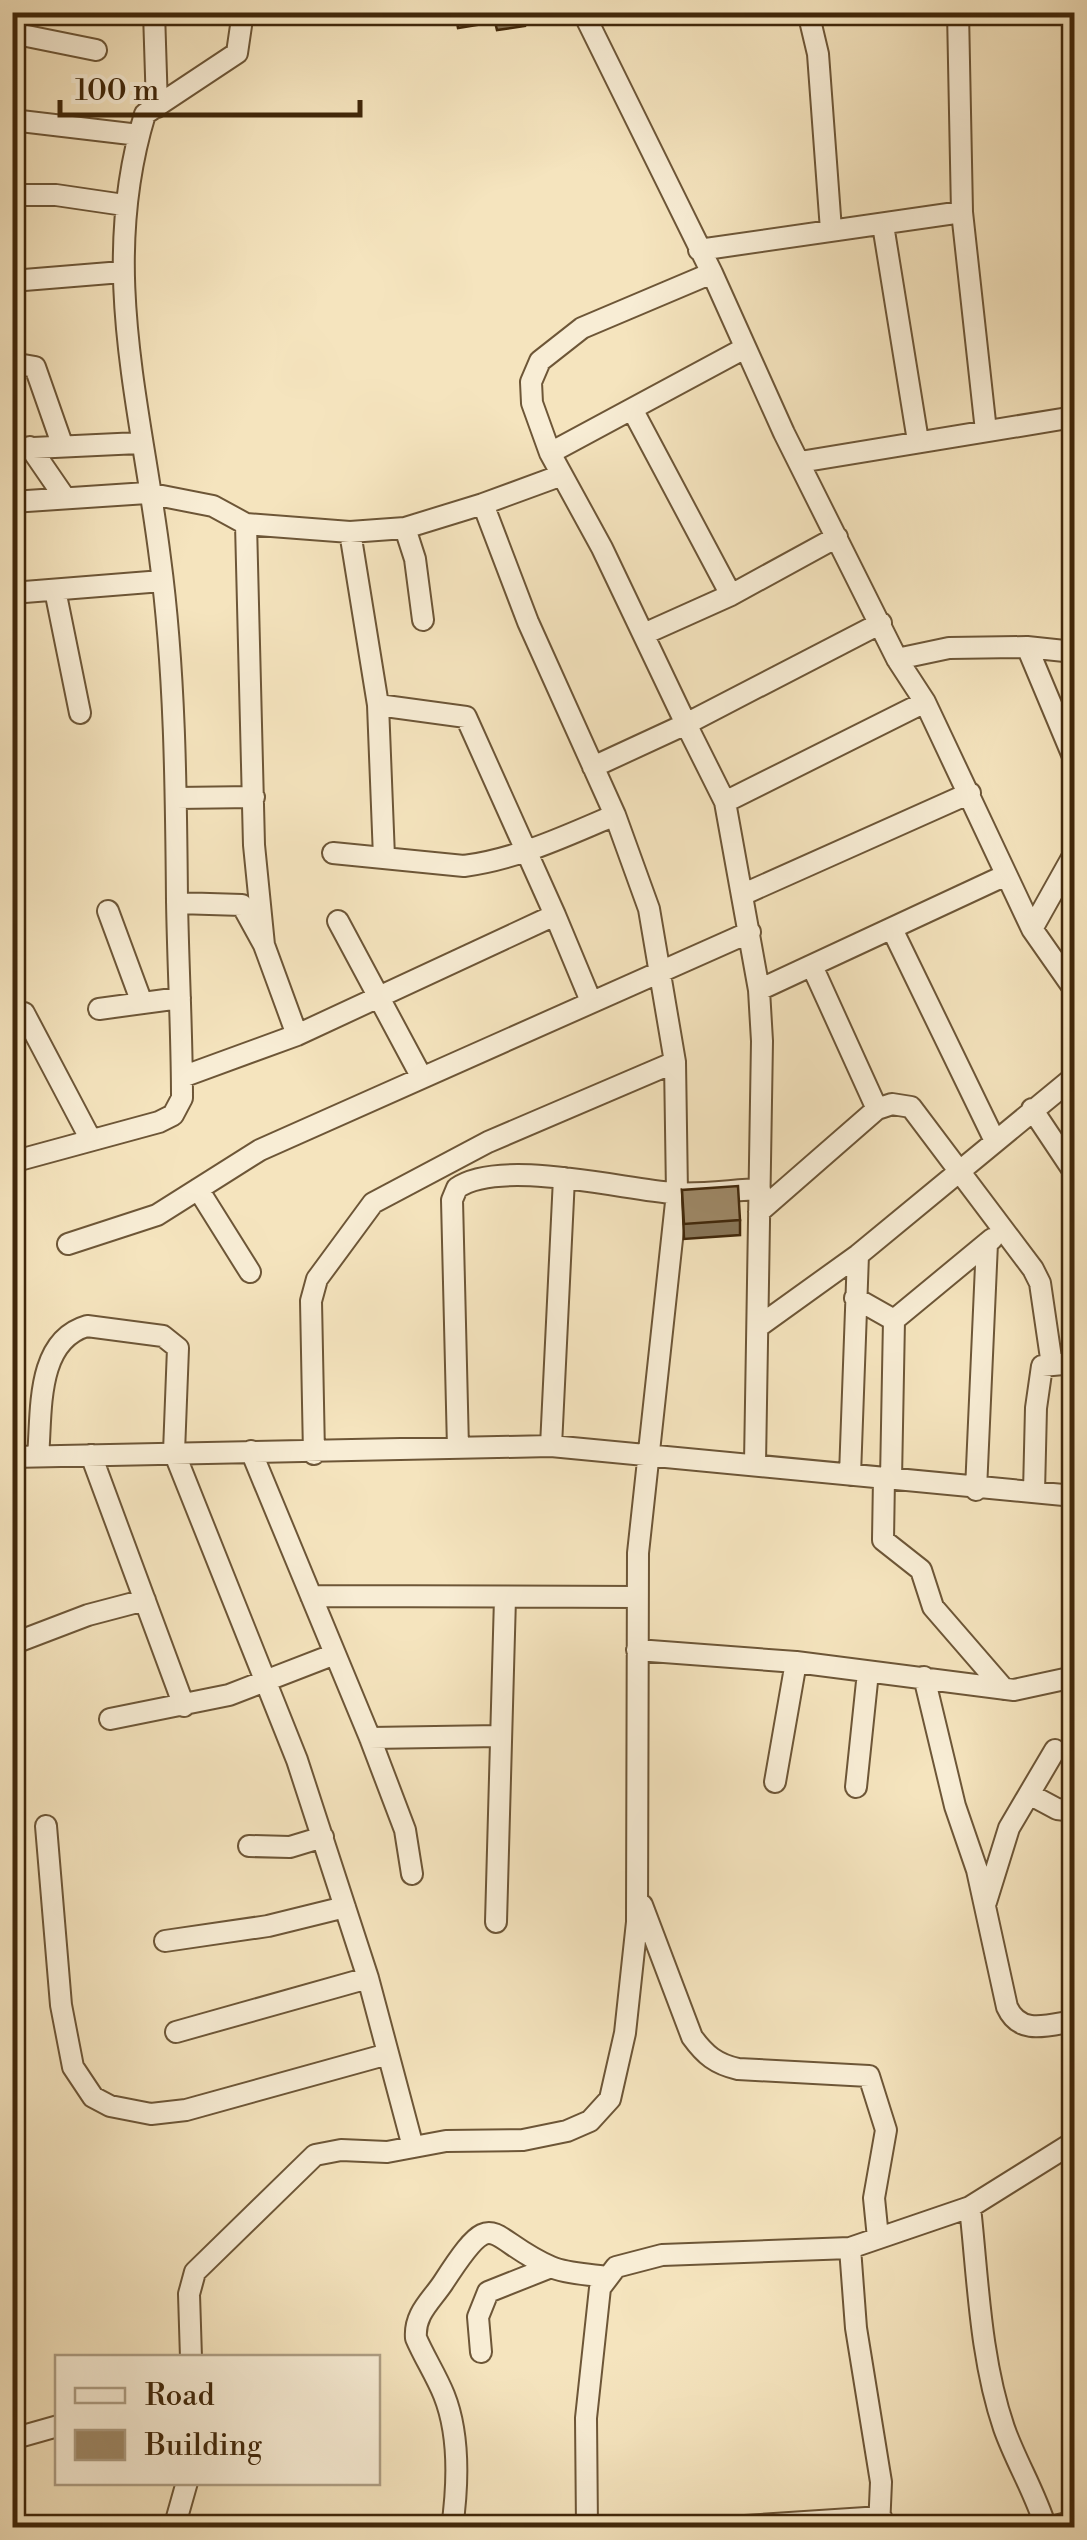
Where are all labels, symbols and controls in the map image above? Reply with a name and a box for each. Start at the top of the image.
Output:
scale bar [60,55,360,117]
text: 100 m [75,72,159,110]
legend [55,2355,380,2485]
text: Road [145,2377,215,2415]
text: Building [144,2427,263,2465]

